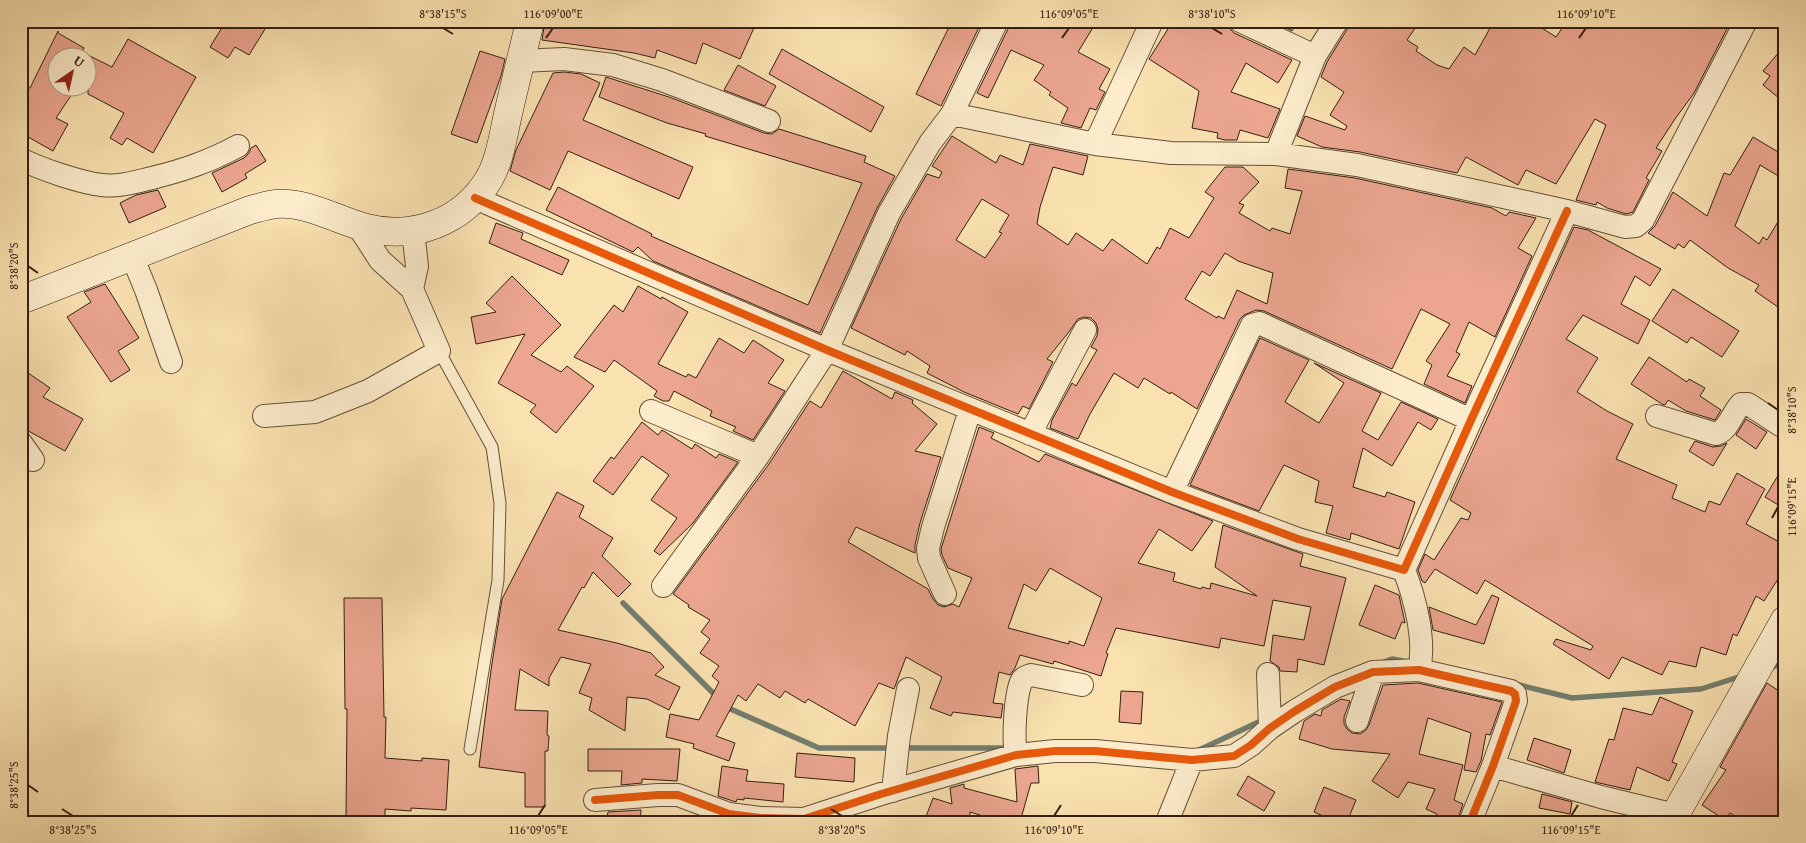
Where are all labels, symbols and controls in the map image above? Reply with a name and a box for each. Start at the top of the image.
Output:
text: 8°38'15"S [419,5,467,22]
text: 116°09'00"E [523,5,583,22]
text: 116°09'05"E [1039,5,1099,22]
text: 8°38'10"S [1188,5,1236,22]
text: 116°09'10"E [1556,5,1616,22]
north arrow [48,48,98,98]
text: U [70,50,89,72]
text: 8°38'20"S [5,242,22,290]
text: 8°38'10"S [1783,386,1800,434]
text: 116°09'15"E [1783,477,1800,537]
text: 8°38'25"S [5,761,22,809]
text: 8°38'25"S [49,821,97,838]
text: 116°09'05"E [508,821,568,838]
text: 8°38'20"S [818,821,866,838]
text: 116°09'10"E [1024,821,1084,838]
text: 116°09'15"E [1541,821,1601,838]

